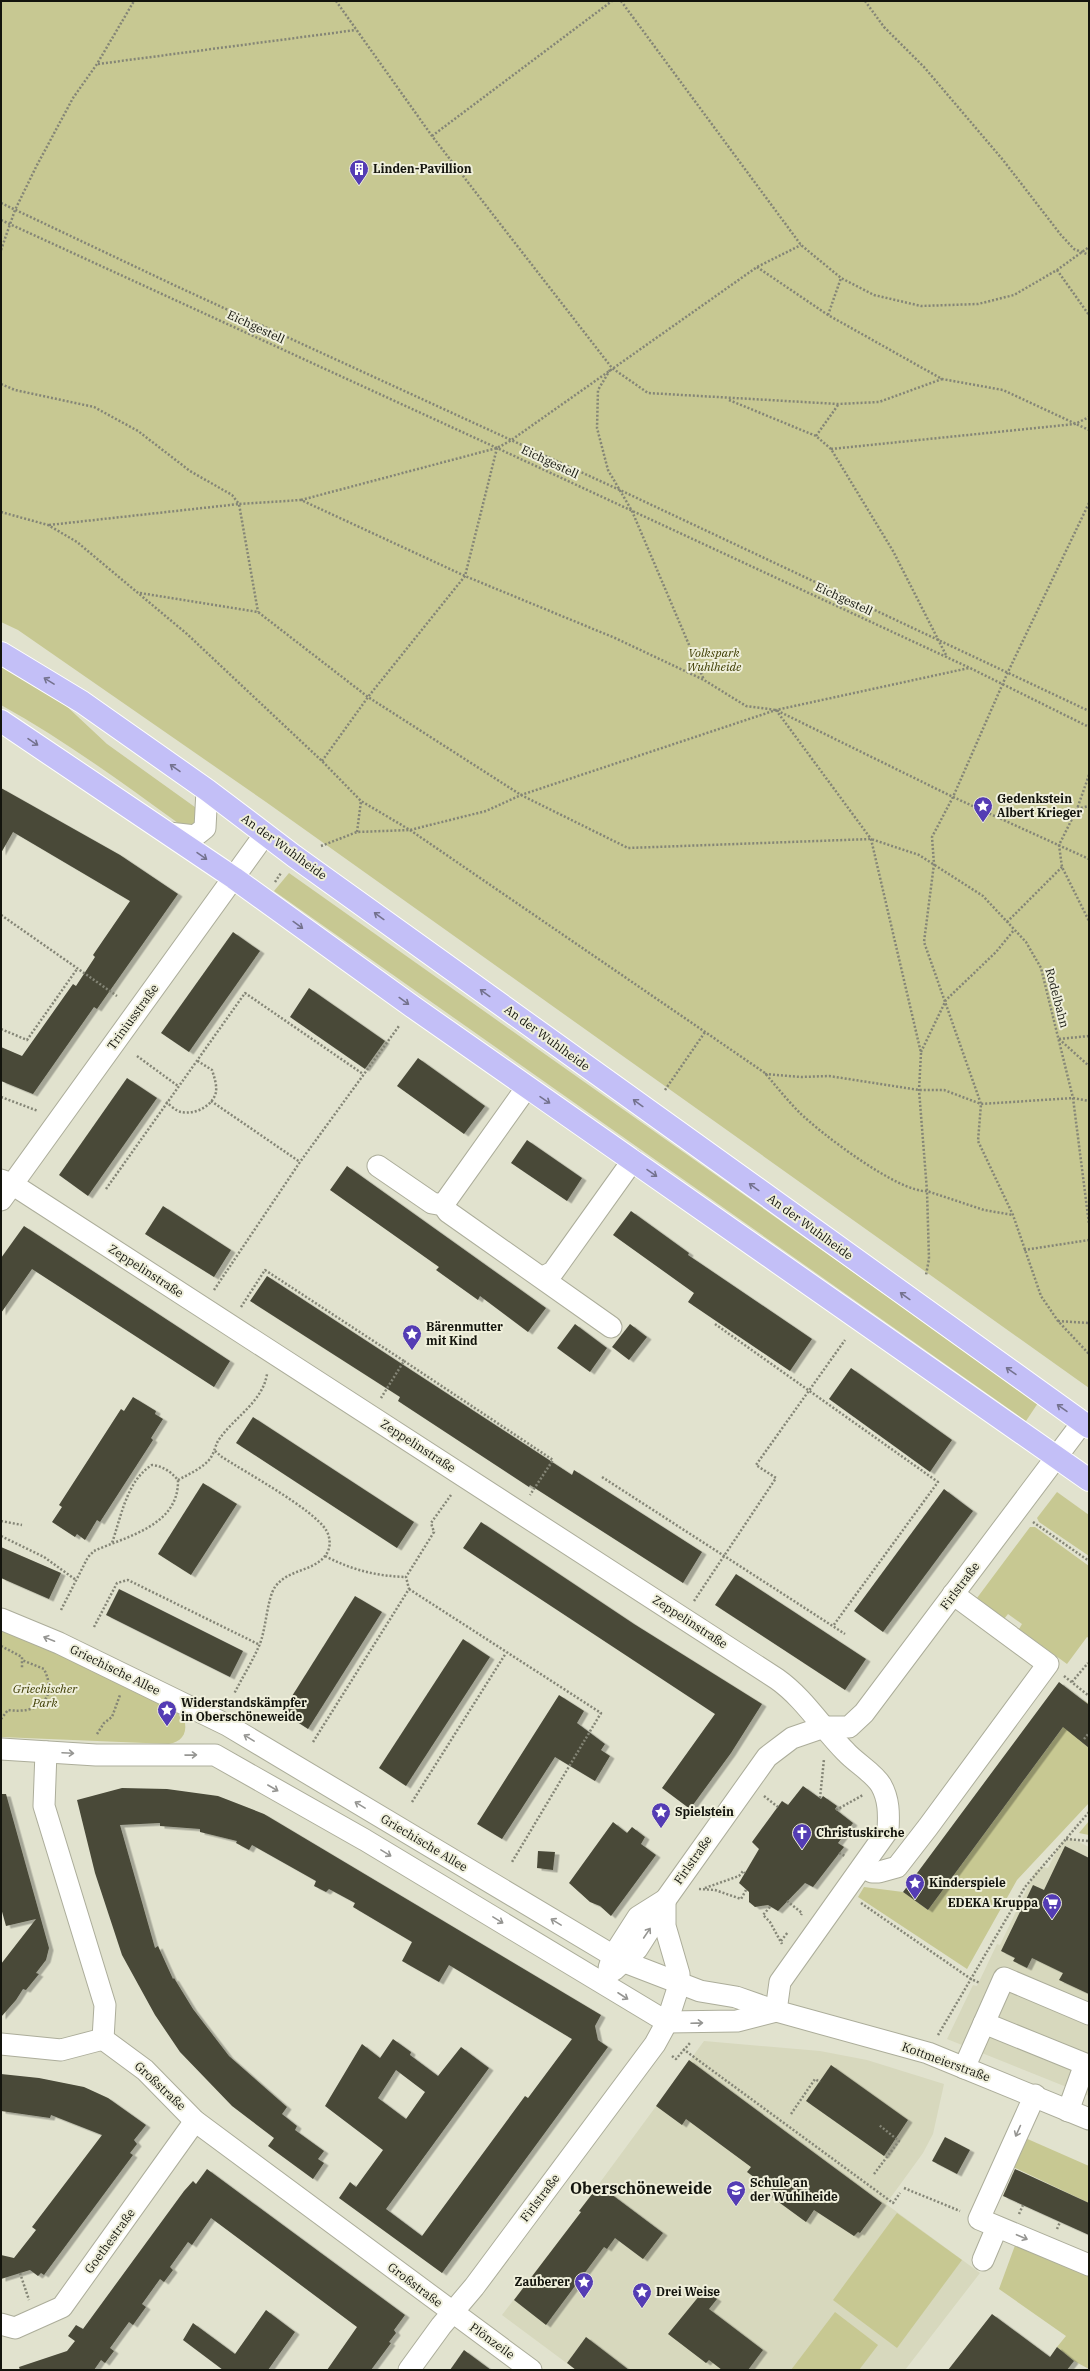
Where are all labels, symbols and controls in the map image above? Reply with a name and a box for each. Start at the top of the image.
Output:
building icon: Linden-Pavillion [348,158,370,186]
place label: Linden-Pavillion [373,161,472,176]
street label: Eichgestell [225,307,288,347]
street label: Eichgestell [519,442,582,482]
street label: Eichgestell [813,579,876,619]
park label: Volkspark Wuhlheide [687,645,742,674]
one-way arrow [43,677,55,685]
one-way arrow [28,738,39,747]
one-way arrow [170,763,181,772]
place label: Gedenkstein Albert Krieger [997,791,1082,820]
place icon: Gedenkstein Albert Krieger [972,795,994,823]
street label: An der Wuhlheide [239,811,330,883]
one-way arrow [196,852,207,860]
one-way arrow [374,912,385,921]
one-way arrow [293,921,304,929]
street label: Rodelbahn [1042,966,1073,1030]
street label: Triniusstraße [104,981,161,1052]
one-way arrow [479,988,490,997]
one-way arrow [398,997,409,1005]
street label: An der Wuhlheide [502,1002,593,1074]
one-way arrow [539,1096,550,1104]
one-way arrow [633,1099,644,1107]
one-way arrow [646,1169,657,1177]
one-way arrow [749,1183,760,1191]
street label: An der Wuhlheide [765,1191,856,1263]
street label: Zeppelinstraße [106,1241,187,1300]
one-way arrow [900,1292,911,1300]
place label: Bärenmutter mit Kind [426,1319,503,1348]
place icon: Bärenmutter mit Kind [401,1323,423,1351]
one-way arrow [1005,1367,1016,1375]
one-way arrow [1057,1404,1068,1412]
street label: Zeppelinstraße [378,1416,459,1475]
street label: Firlstraße [937,1559,982,1613]
street label: Zeppelinstraße [650,1592,731,1651]
one-way arrow [44,1634,56,1642]
street label: Griechische Allee [68,1641,163,1698]
park label: Griechischer Park [13,1681,78,1710]
place label: Widerstandskämpfer in Oberschöneweide [181,1695,307,1724]
place icon: Widerstandskämpfer in Oberschöneweide [156,1699,178,1727]
one-way arrow [243,1734,255,1742]
one-way arrow [61,1750,74,1757]
one-way arrow [184,1751,197,1759]
one-way arrow [267,1784,279,1792]
one-way arrow [355,1801,366,1809]
place icon: Spielstein [650,1801,672,1829]
place label: Spielstein [675,1804,734,1819]
street label: Griechische Allee [378,1811,470,1874]
church icon: Christuskirche [791,1822,813,1850]
place label: Christuskirche [816,1825,905,1840]
street label: Firlstraße [670,1833,715,1887]
one-way arrow [380,1849,392,1857]
place icon: Kinderspiele [904,1872,926,1900]
place label: Kinderspiele [929,1875,1006,1890]
supermarket icon: EDEKA Kruppa [1041,1892,1063,1920]
place label: EDEKA Kruppa [948,1895,1038,1910]
one-way arrow [492,1916,504,1924]
one-way arrow [551,1918,562,1926]
one-way arrow [643,1928,652,1939]
one-way arrow [617,1991,628,2000]
one-way arrow [690,2019,703,2026]
street label: Kottmeierstraße [900,2039,992,2084]
street label: Großstraße [132,2058,189,2113]
one-way arrow [1014,2124,1022,2136]
street label: Firlstraße [517,2171,562,2225]
place label: Schule an der Wuhlheide [750,2175,838,2204]
district label: Oberschöneweide [570,2178,712,2198]
school or university icon: Schule an der Wuhlheide [725,2179,747,2207]
street label: Goethestraße [81,2205,138,2276]
one-way arrow [1016,2234,1028,2242]
street label: Großstraße [385,2259,446,2310]
place icon: Zauberer [573,2271,595,2299]
place label: Zauberer [514,2274,570,2289]
place icon: Drei Weise [631,2281,653,2309]
place label: Drei Weise [656,2284,720,2299]
street label: Plönzeile [467,2319,518,2362]

